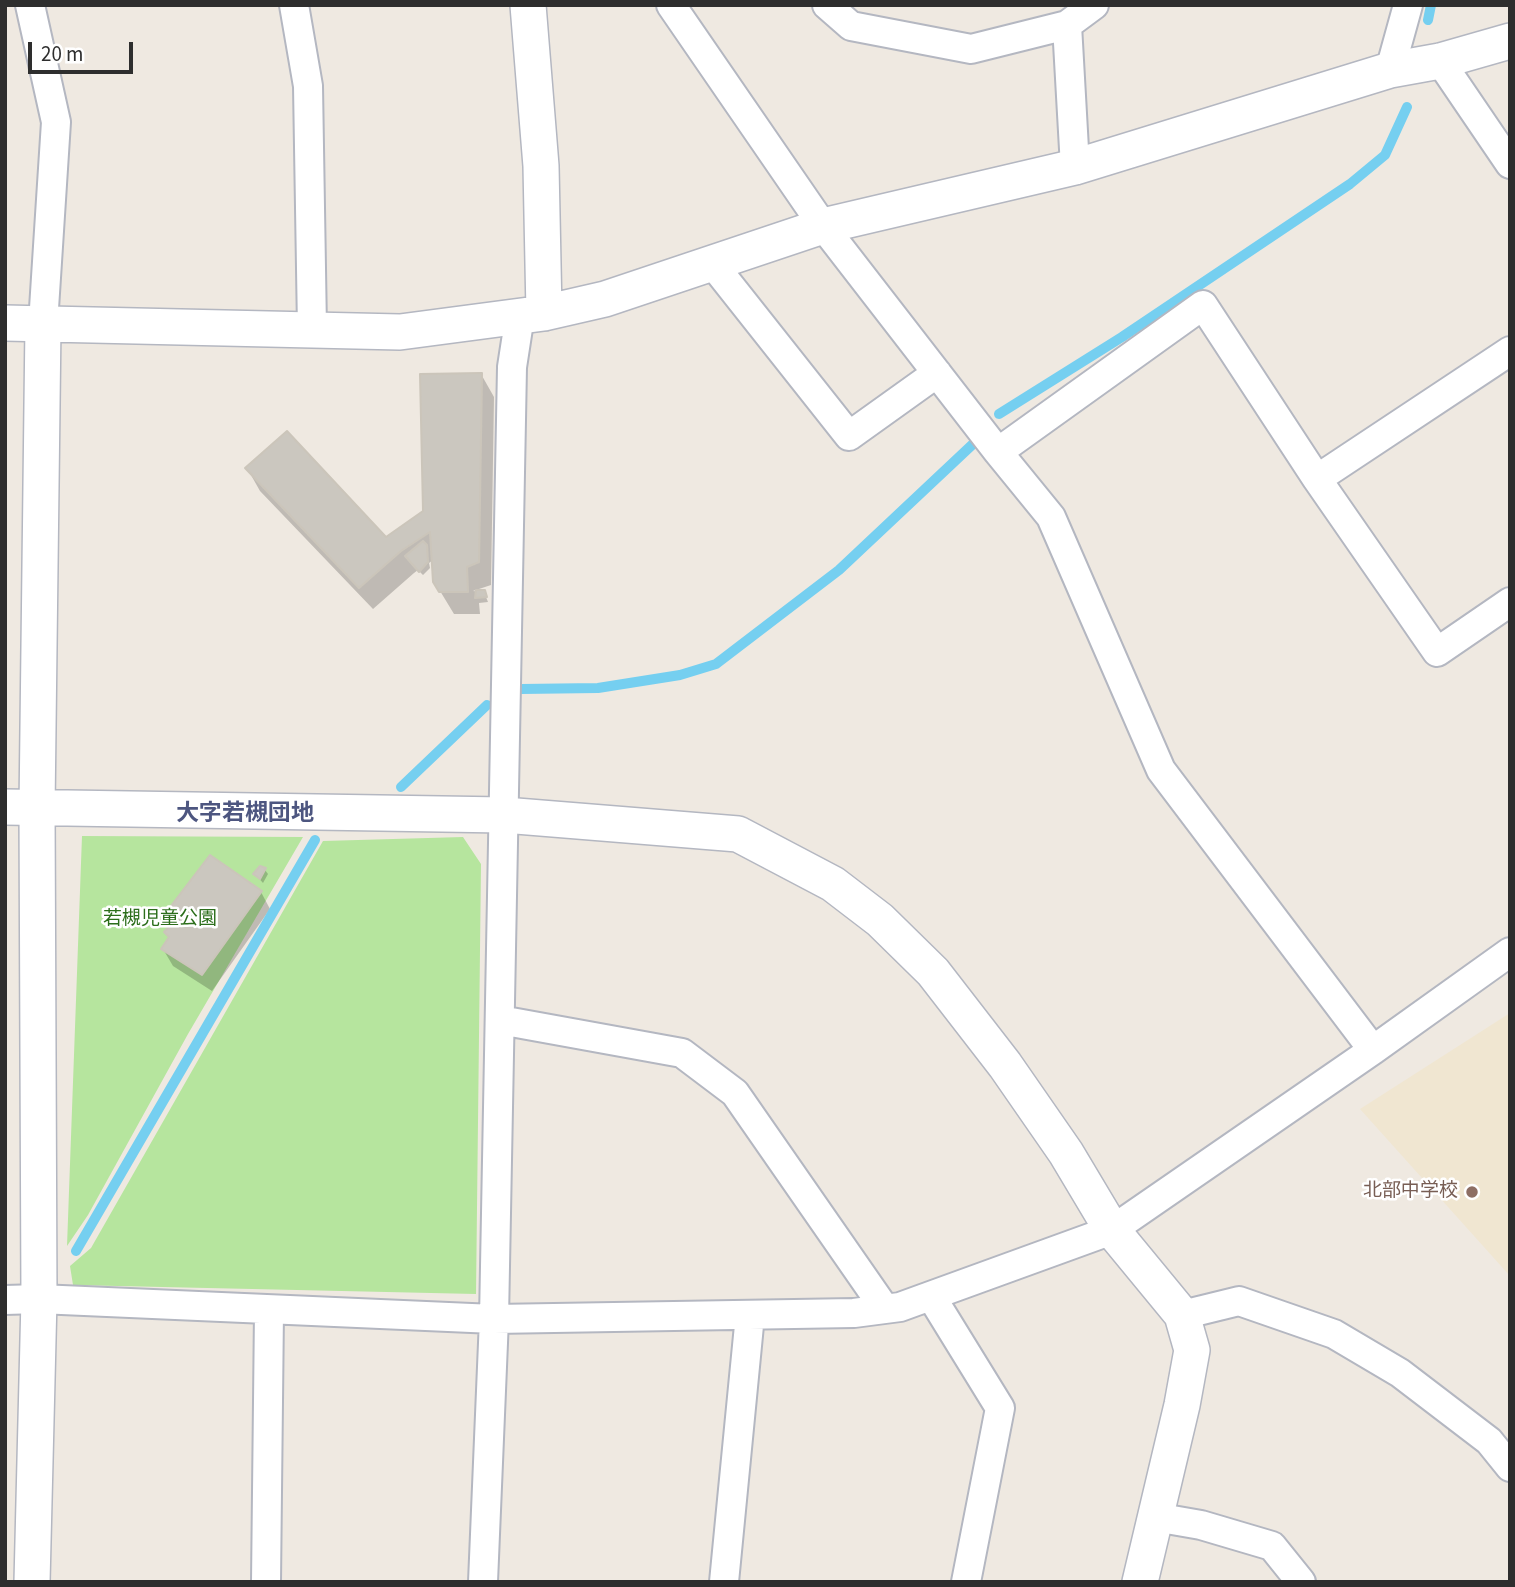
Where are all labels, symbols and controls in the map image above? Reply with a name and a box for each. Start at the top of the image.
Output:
scale bar [32,28,136,72]
text: 20 m [41,39,83,69]
district label: 大字若槻団地 [176,801,314,829]
park label: 若槻児童公園 [103,909,217,931]
place label: 北部中学校 [1363,1181,1458,1203]
marker: 北部中学校 [1464,1184,1480,1200]

